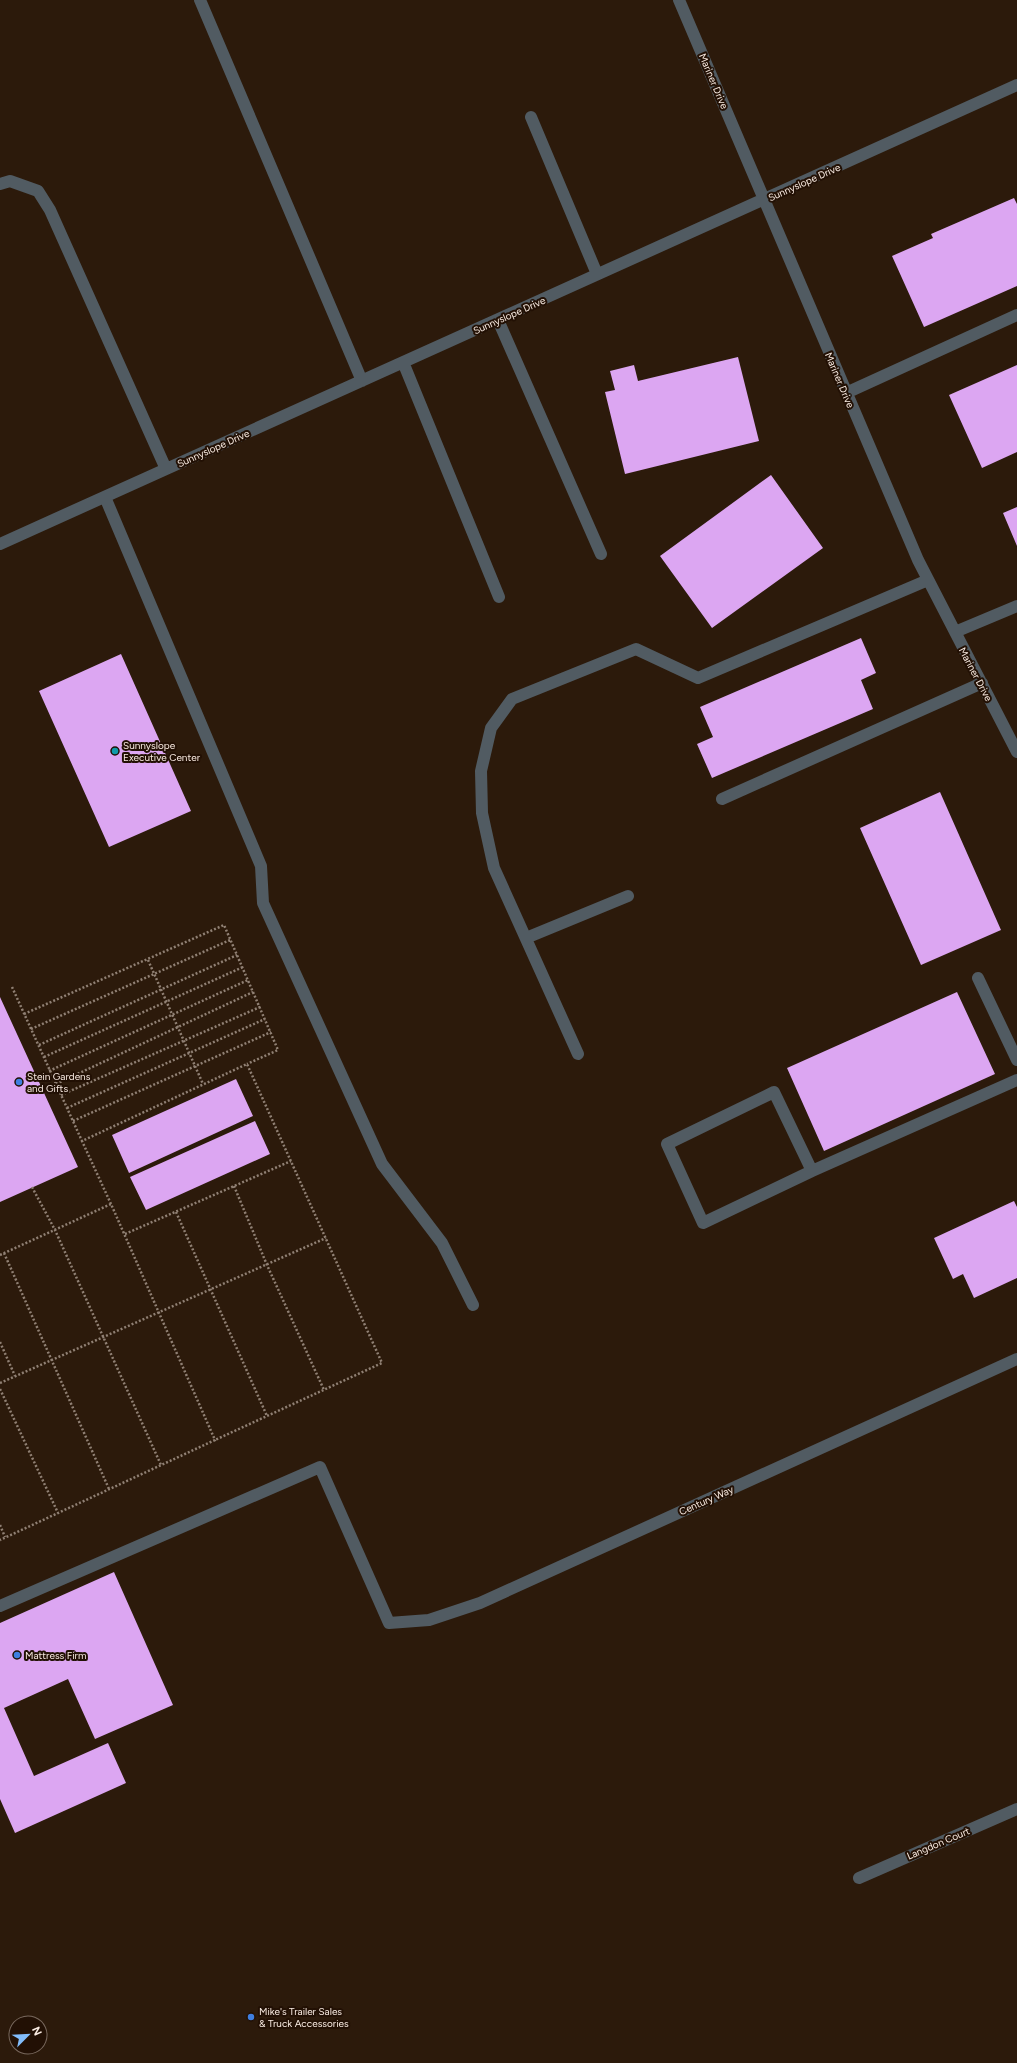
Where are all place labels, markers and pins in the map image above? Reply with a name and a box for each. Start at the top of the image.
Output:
place label: Sunnyslope Executive Center [123,739,201,764]
marker: Sunnyslope Executive Center [110,746,120,756]
place label: Stein Gardens and Gifts [27,1070,91,1095]
marker: Stein Gardens and Gifts [14,1077,24,1087]
place label: Mattress Firm [25,1649,86,1662]
marker: Mattress Firm [12,1650,22,1660]
place label: Mike's Trailer Sales & Truck Accessories [259,2005,349,2030]
marker: Mike's Trailer Sales & Truck Accessories [246,2012,256,2022]

